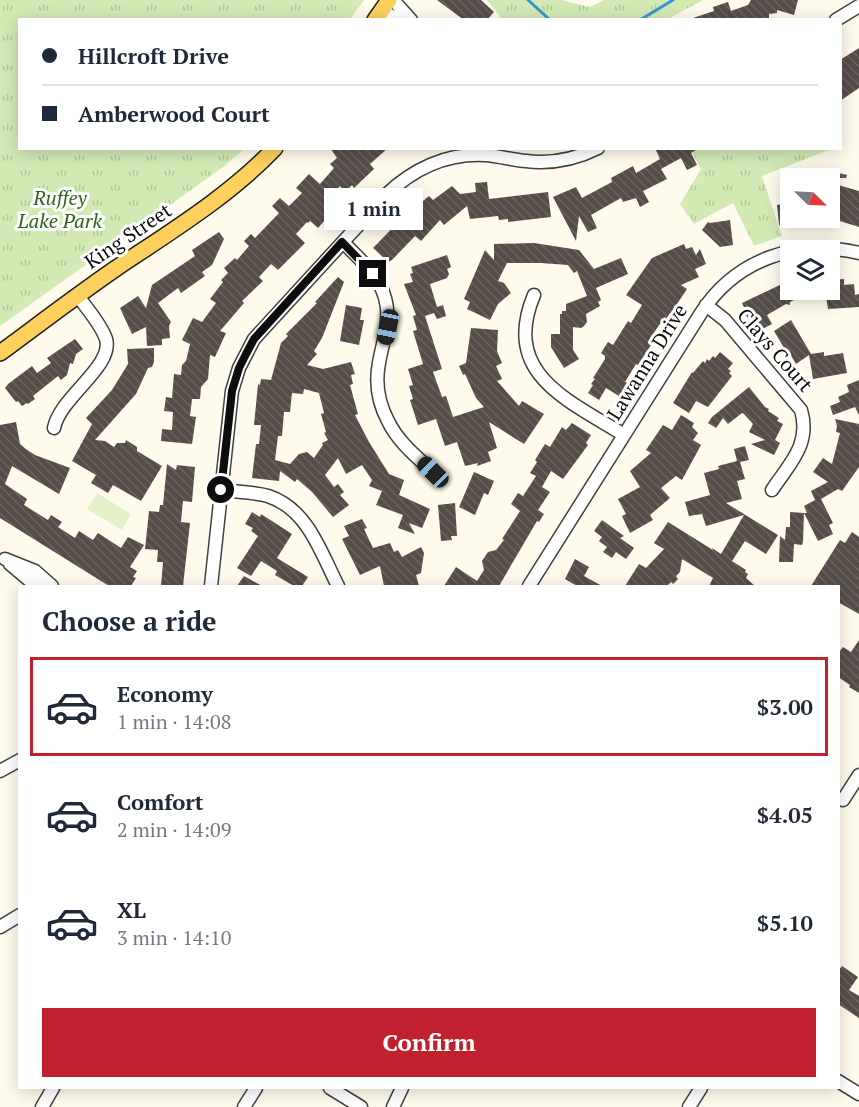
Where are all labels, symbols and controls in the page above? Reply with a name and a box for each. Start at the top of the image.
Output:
text: Hillcroft Drive [78,41,229,70]
text: Amberwood Court [78,99,270,128]
north arrow [780,168,840,228]
map controls [780,168,840,300]
park label: Ruffey Lake Park [17,184,103,234]
callout: 1 min [324,187,422,229]
text: 1 min [346,195,401,222]
street label: King Street [79,196,177,275]
button: layers [780,240,840,300]
route end [359,260,386,287]
street label: Lawanna Drive [600,299,693,425]
street label: Clays Court [732,302,820,398]
car [375,308,401,346]
car [414,453,452,491]
route start [207,476,234,503]
text: Choose a ride [42,603,217,639]
text: Economy [117,679,213,708]
icon: car [45,680,99,734]
text: $3.00 [757,692,813,721]
text: 1 min · 14:08 [117,708,231,735]
text: Comfort [117,787,203,816]
icon: car [45,788,99,842]
text: $4.05 [757,800,813,829]
text: 2 min · 14:09 [117,816,231,843]
text: XL [117,895,146,924]
icon: car [45,896,99,950]
text: $5.10 [757,908,813,937]
text: 3 min · 14:10 [117,924,231,951]
button: Confirm [42,1008,816,1077]

